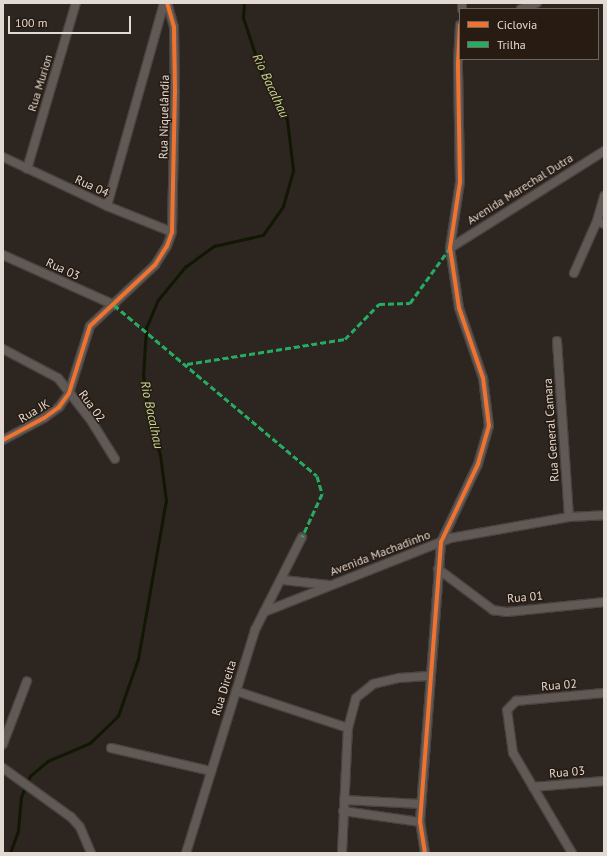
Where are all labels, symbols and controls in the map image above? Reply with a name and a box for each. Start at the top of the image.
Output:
scale bar [10,8,133,34]
legend [459,8,599,60]
text: 100 m [15,15,48,30]
text: Ciclovia [497,17,537,32]
text: Trilha [497,37,526,52]
water label: Rio Bacalhau [248,52,292,120]
street label: Rua Murion [25,53,55,113]
street label: Rua Niquelândia [156,75,172,159]
street label: Avenida Marechal Dutra [464,150,576,228]
street label: Rua 04 [73,172,111,200]
street label: Rua 03 [44,255,82,283]
street label: Rua General Camara [540,378,562,482]
water label: Rio Bacalhau [136,380,166,450]
street label: Rua 02 [76,387,108,425]
street label: Rua JK [16,396,52,426]
street label: Avenida Machadinho [328,527,432,579]
street label: Rua 01 [507,588,543,606]
street label: Rua Direita [209,659,239,717]
street label: Rua 02 [541,676,577,694]
street label: Rua 03 [549,763,585,781]

